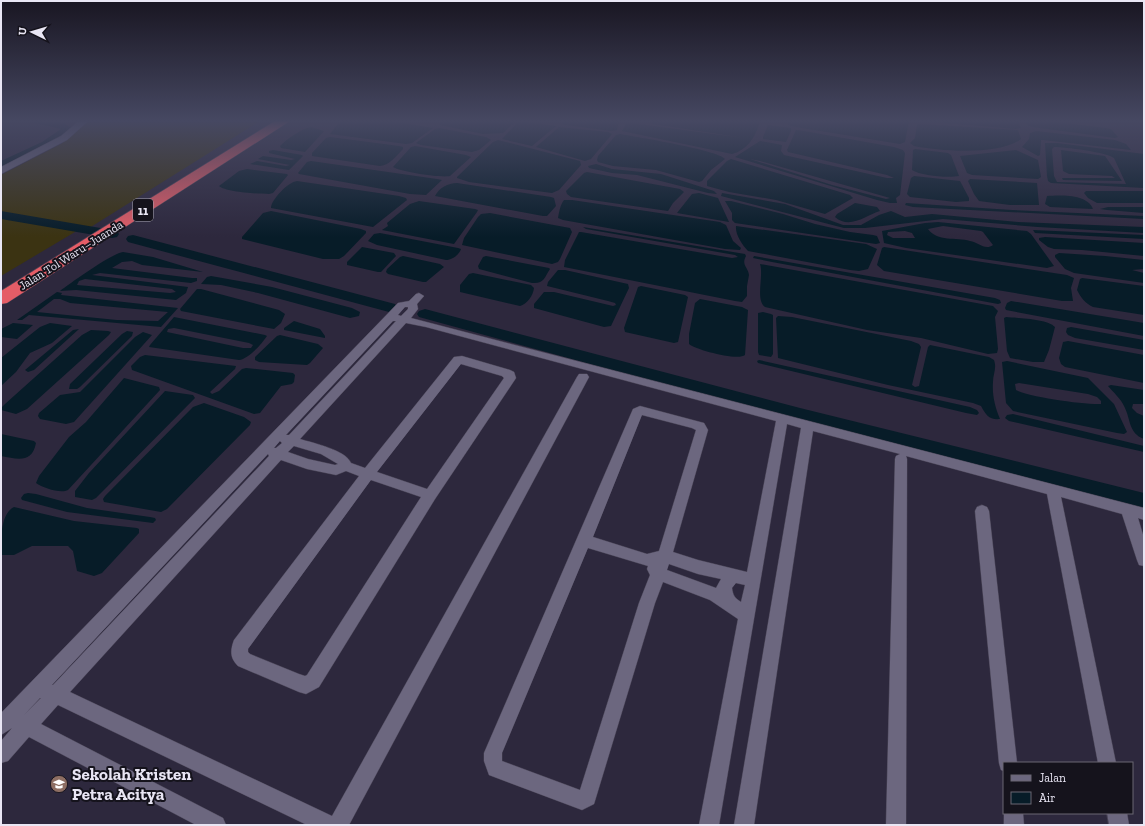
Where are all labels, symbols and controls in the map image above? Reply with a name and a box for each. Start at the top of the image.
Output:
north arrow [12,12,52,52]
text: U [16,27,29,36]
road number: 11 [133,199,153,221]
street label: Jalan Tol Waru–Juanda [16,217,126,293]
legend [1003,762,1133,814]
place label: Sekolah Kristen Petra Acitya [72,764,191,804]
text: Jalan [1039,771,1066,785]
school or university icon: Sekolah Kristen Petra Acitya [49,774,69,794]
text: Air [1039,791,1055,805]

